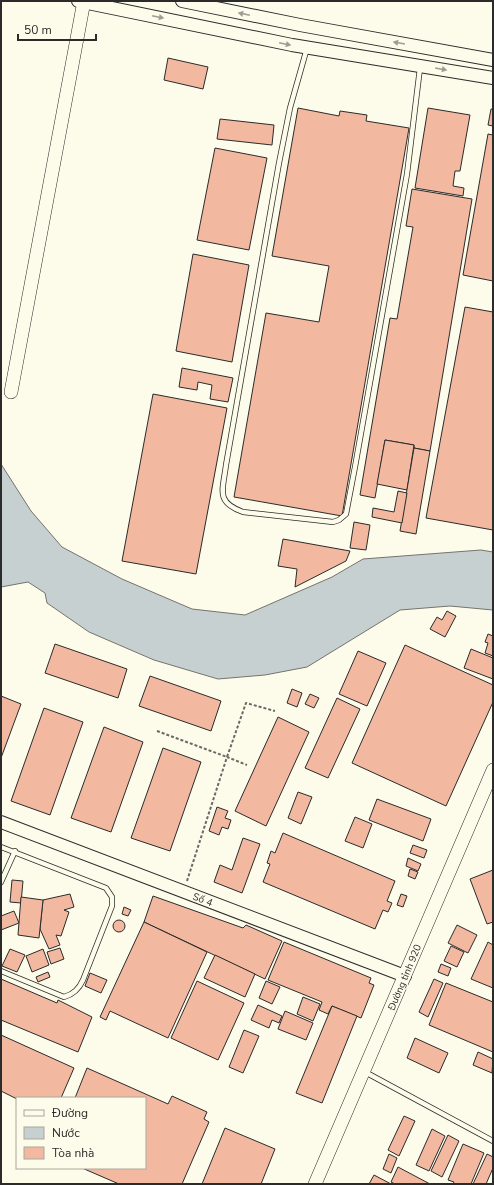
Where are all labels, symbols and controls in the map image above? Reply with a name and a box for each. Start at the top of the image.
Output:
one-way arrow [238,10,250,16]
one-way arrow [152,15,164,21]
scale bar [18,16,96,42]
text: 50 m [24,22,52,38]
one-way arrow [393,40,406,46]
one-way arrow [279,41,291,47]
one-way arrow [435,67,447,73]
street label: Số 4 [191,890,215,910]
street label: Đường tỉnh 920 [384,942,425,1013]
legend [16,1097,146,1169]
text: Đường [51,1105,88,1121]
text: Nước [52,1125,80,1141]
text: Tòa nhà [52,1145,94,1161]

